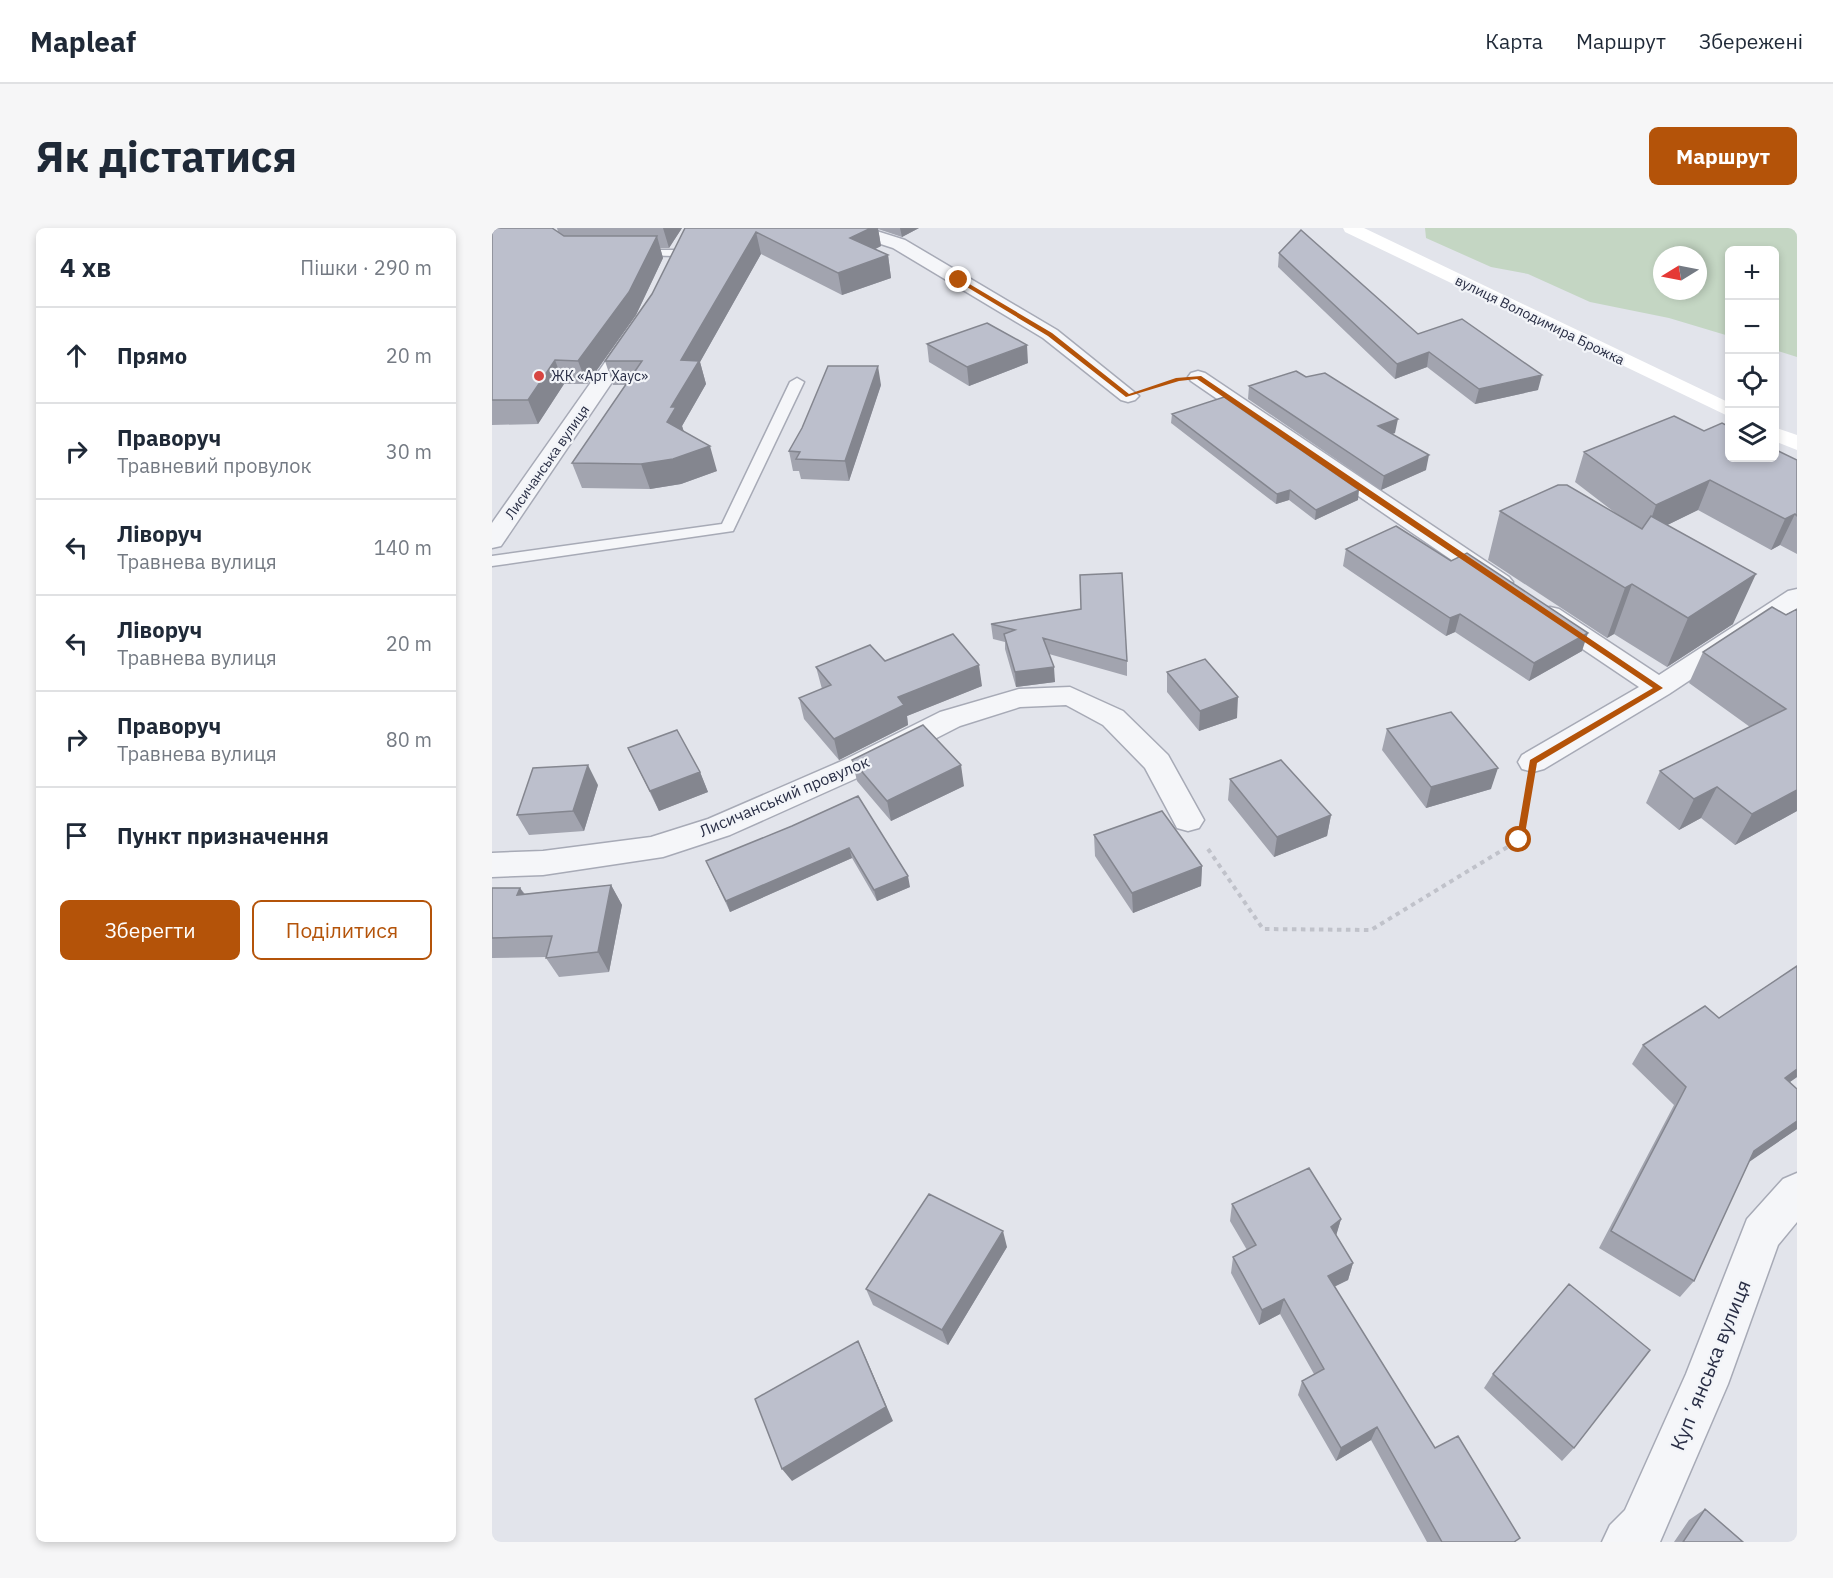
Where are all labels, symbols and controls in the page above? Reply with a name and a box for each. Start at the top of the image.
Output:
text: Mapleaf [30,23,136,60]
text: Карта [1485,27,1543,55]
text: Маршрут [1576,27,1666,55]
text: Збережені [1699,27,1803,55]
button: Маршрут [1649,127,1797,185]
text: Як дістатися [36,129,297,184]
north arrow [1653,246,1707,300]
map controls [1725,246,1779,462]
button: + [1725,246,1779,300]
text: 4 хв [60,250,111,284]
text: Пішки · 290 m [300,254,432,281]
route end [945,266,971,292]
street label: вулиця Володимира Брожка [1452,271,1628,369]
button: − [1725,300,1779,354]
icon: ahead [60,339,93,372]
text: Прямо [117,341,187,370]
text: 20 m [386,342,432,369]
button: locate [1725,354,1779,408]
place label: ЖК «Арт Хаус» [551,367,648,385]
marker: ЖК «Арт Хаус» [532,369,546,383]
street label: Лисичанська вулиця [501,401,593,523]
button: layers [1725,408,1779,462]
text: Праворуч [117,423,221,452]
icon: right [60,435,93,468]
text: 30 m [386,438,432,465]
text: Травневий провулок [117,452,312,479]
text: Ліворуч [117,519,202,548]
icon: left [60,531,93,564]
text: 140 m [374,534,432,561]
text: Травнева вулиця [117,548,277,575]
text: Ліворуч [117,615,202,644]
icon: left [60,627,93,660]
text: 20 m [386,630,432,657]
text: Травнева вулиця [117,644,277,671]
text: Праворуч [117,711,221,740]
icon: right [60,723,93,756]
text: 80 m [386,726,432,753]
text: Травнева вулиця [117,740,277,767]
street label: Лисичанський провулок [696,751,872,841]
icon: arrive [60,819,93,852]
text: Пункт призначення [117,821,329,850]
route start [1505,826,1531,852]
button: Зберегти [60,900,240,960]
button: Поділитися [252,900,432,960]
street label: Купʼянська вулиця [1663,1276,1757,1454]

